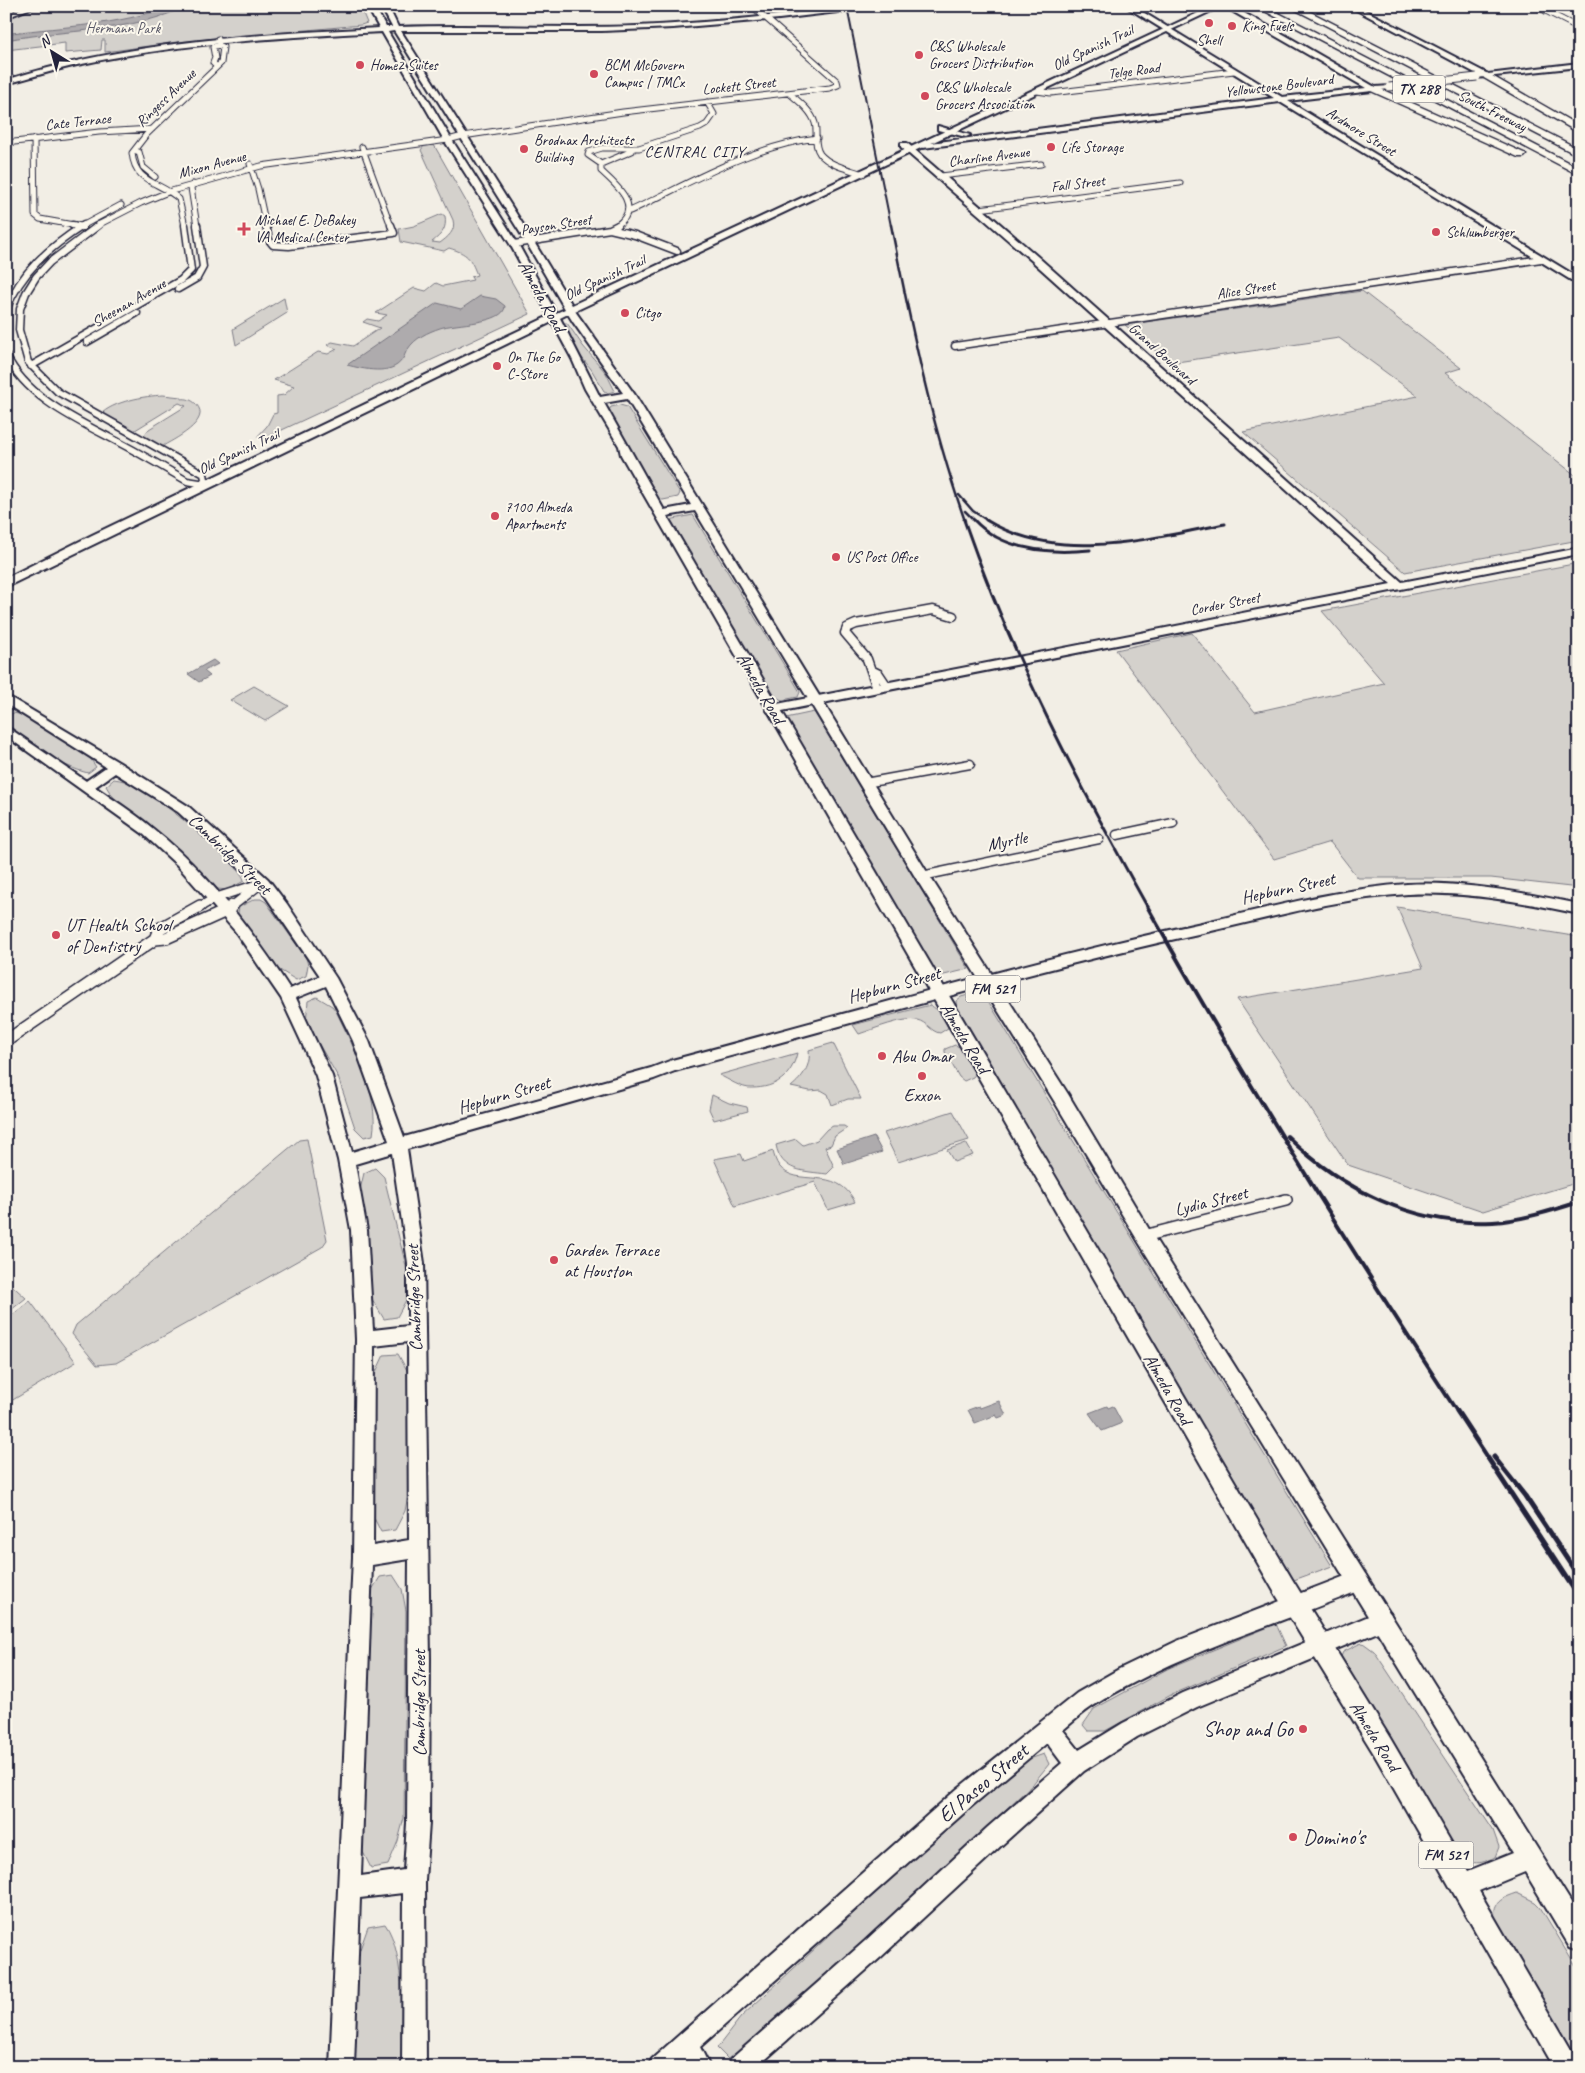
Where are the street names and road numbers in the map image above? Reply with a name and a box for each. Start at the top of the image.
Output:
street label: Old Spanish Trail [1050,20,1139,75]
street label: Telge Road [1107,58,1163,84]
street label: Ringess Avenue [132,64,201,131]
street label: Yellowstone Boulevard [1224,70,1336,102]
street label: Lockett Street [702,73,778,99]
road number: TX 288 [1393,76,1445,102]
street label: South Freeway [1455,86,1530,137]
street label: Ardmore Street [1323,103,1401,162]
street label: Cate Terrace [44,109,113,135]
street label: Charline Avenue [948,142,1032,171]
street label: Mixon Avenue [176,147,249,183]
street label: Fall Street [1050,171,1108,197]
street label: Payson Street [519,210,595,240]
street label: Old Spanish Trail [562,250,651,305]
street label: Almeda Road [513,256,572,338]
street label: Sheenan Avenue [89,274,170,332]
street label: Alice Street [1215,276,1279,304]
street label: Grand Boulevard [1125,319,1201,390]
street label: Old Spanish Trail [196,424,285,479]
street label: Corder Street [1189,588,1263,620]
street label: Almeda Road [732,649,792,730]
street label: Cambridge Street [184,809,277,900]
street label: Myrtle [985,826,1030,856]
street label: Hepburn Street [1239,867,1339,909]
street label: Hepburn Street [845,962,945,1008]
road number: FM 521 [966,976,1020,1002]
street label: Almeda Road [935,999,996,1080]
street label: Hepburn Street [455,1071,555,1119]
street label: Lydia Street [1172,1181,1252,1221]
street label: Cambridge Street [401,1242,427,1352]
street label: Almeda Road [1139,1350,1199,1431]
street label: Cambridge Street [408,1648,430,1756]
street label: Almeda Road [1345,1697,1407,1778]
street label: El Paseo Street [933,1736,1035,1828]
road number: FM 521 [1418,1842,1474,1868]

